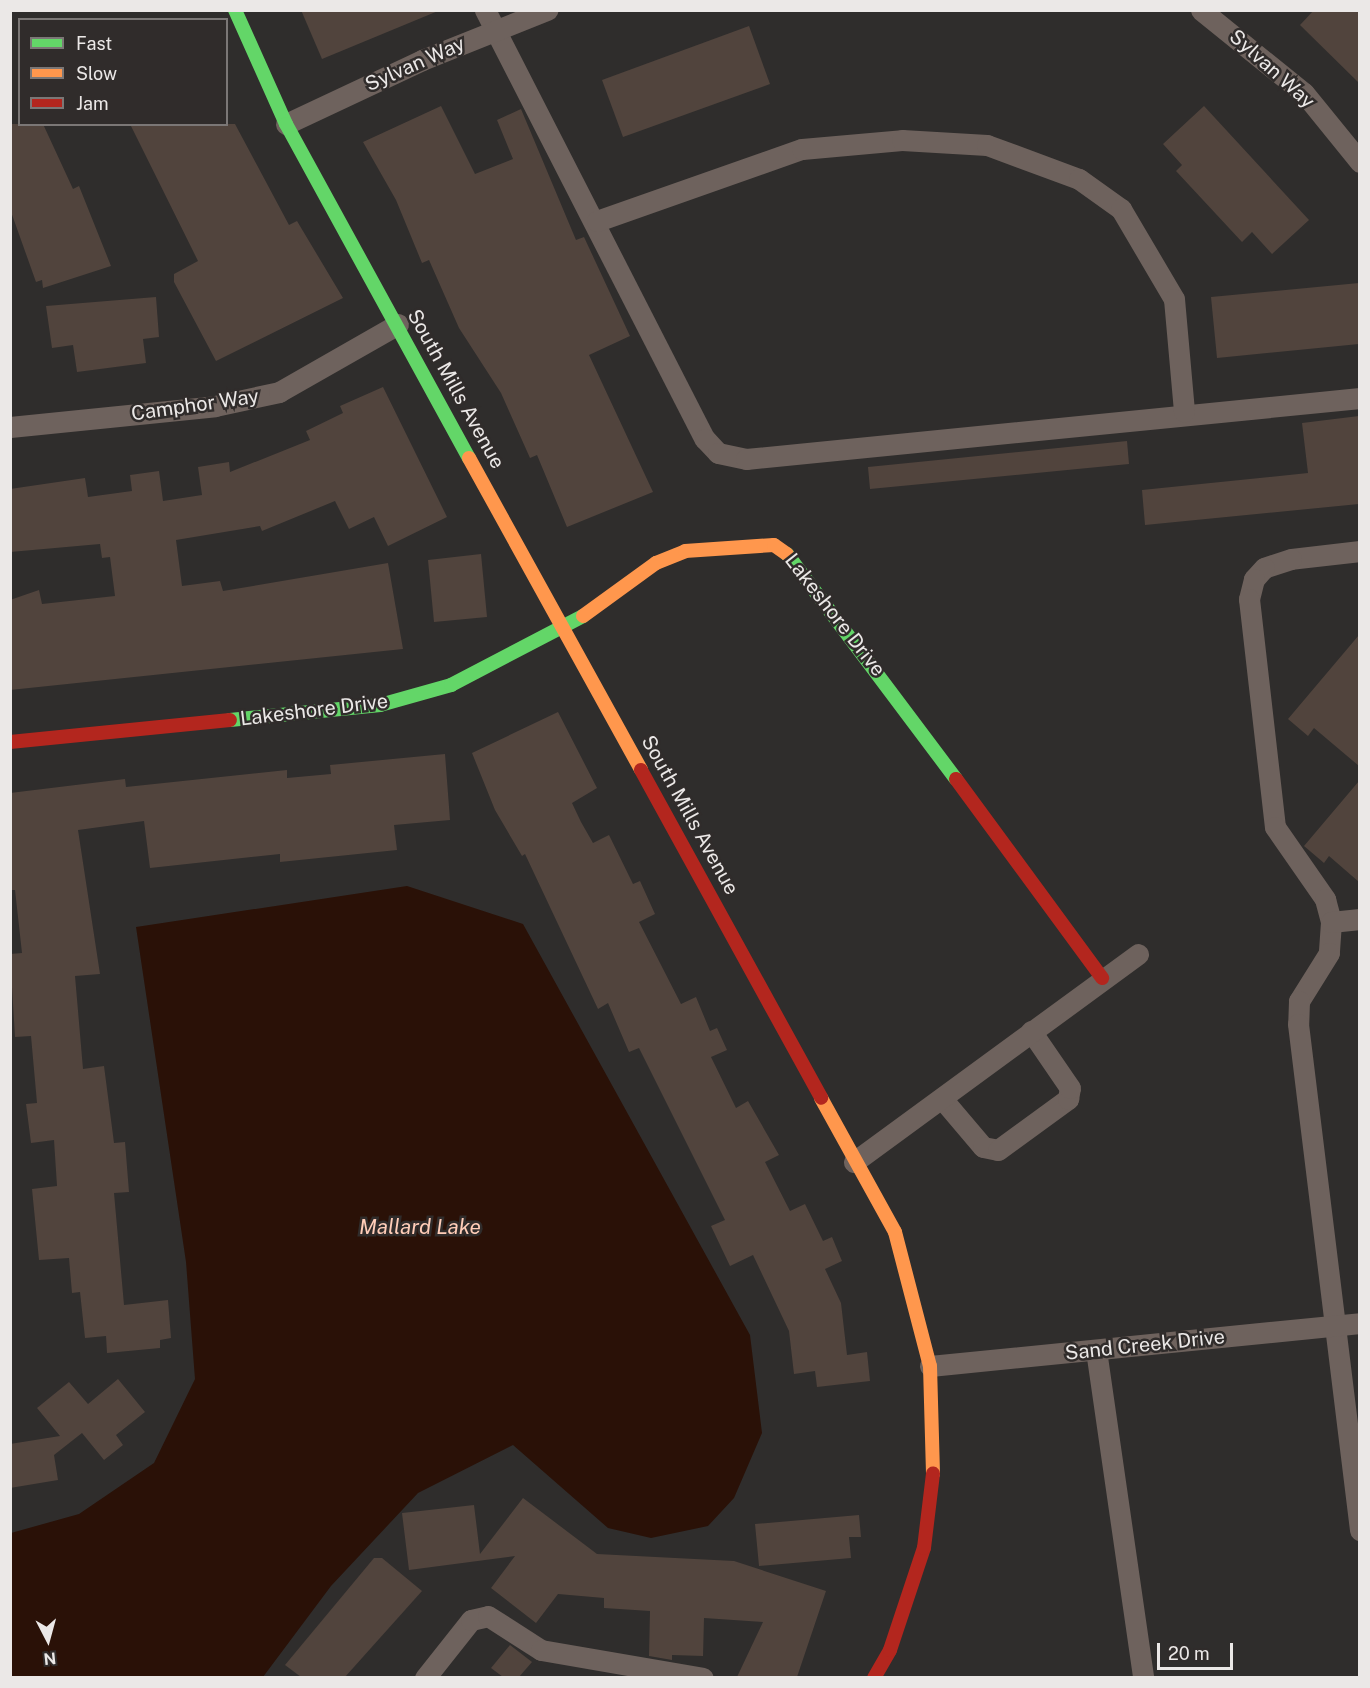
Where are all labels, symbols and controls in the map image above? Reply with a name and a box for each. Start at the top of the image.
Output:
legend [18,18,228,126]
street label: Sylvan Way [1224,24,1320,114]
street label: Sylvan Way [361,31,469,97]
text: Fast [76,33,112,54]
text: Slow [76,63,117,84]
text: Jam [76,93,109,114]
street label: South Mills Avenue [402,305,510,473]
street label: Camphor Way [129,384,261,426]
street label: Lakeshore Drive [780,549,890,681]
street label: Lakeshore Drive [239,689,389,731]
street label: South Mills Avenue [636,731,744,899]
water label: Mallard Lake [359,1214,481,1240]
street label: Sand Creek Drive [1064,1325,1226,1365]
north arrow [18,1610,78,1670]
scale bar [1160,1631,1236,1669]
text: 20 m [1168,1643,1210,1664]
text: N [43,1648,57,1668]

